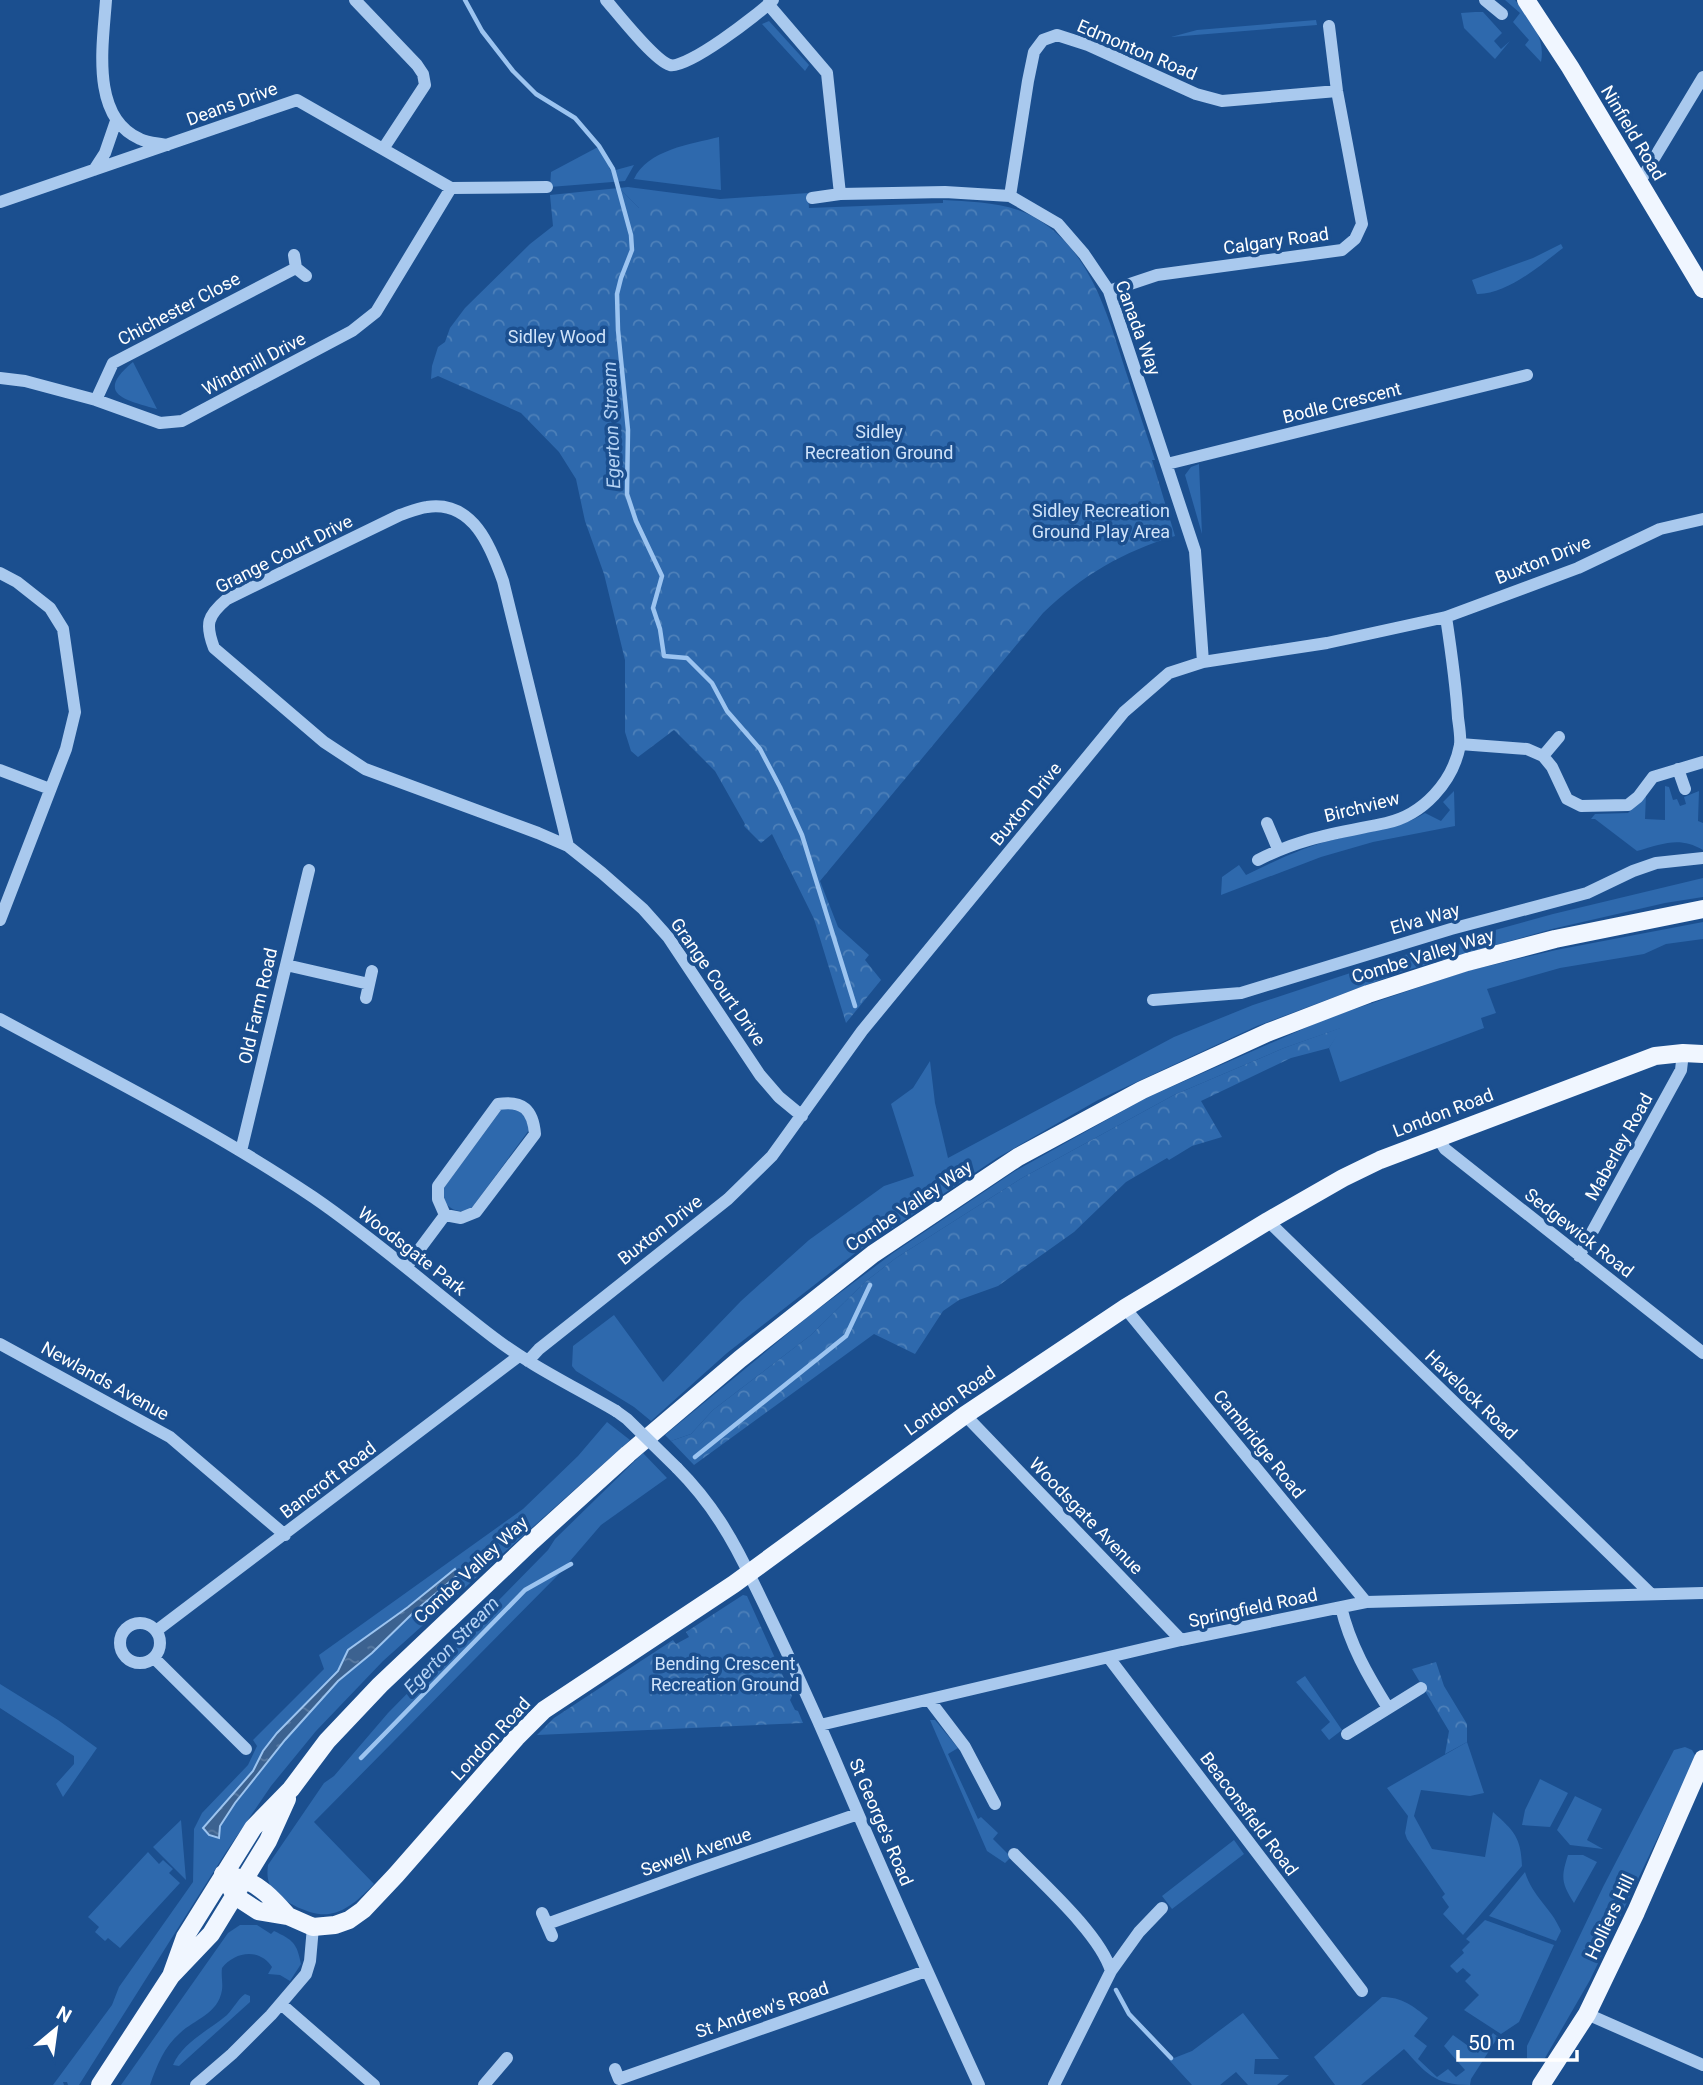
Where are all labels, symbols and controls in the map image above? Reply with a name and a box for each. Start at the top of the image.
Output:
street label: Edmonton Road [1074,15,1200,84]
street label: Deans Drive [183,77,280,130]
street label: Ninfield Road [1597,81,1670,184]
street label: Calgary Road [1222,223,1330,258]
street label: Chichester Close [114,268,243,350]
street label: Canada Way [1112,277,1166,379]
park label: Sidley Wood [508,326,606,347]
street label: Windmill Drive [198,327,309,400]
water label: Egerton Stream [598,361,625,489]
street label: Bodle Crescent [1280,378,1403,427]
park label: Sidley Recreation Ground [805,421,953,463]
park label: Sidley Recreation Ground Play Area [1032,500,1170,542]
street label: Grange Court Drive [212,510,356,597]
street label: Buxton Drive [1492,531,1594,588]
street label: Buxton Drive [986,758,1066,849]
street label: Birchview [1322,787,1402,826]
street label: Elva Way [1388,898,1462,938]
street label: Grange Court Drive [666,914,770,1050]
street label: Combe Valley Way [1349,924,1497,987]
street label: Old Farm Road [234,946,281,1066]
street label: London Road [1390,1084,1496,1141]
street label: Maberley Road [1580,1089,1657,1204]
street label: Combe Valley Way [842,1155,976,1256]
street label: Sedgewick Road [1521,1184,1638,1282]
street label: Buxton Drive [613,1190,706,1269]
street label: Woodsgate Park [354,1202,471,1300]
street label: Newlands Avenue [38,1337,173,1424]
street label: Havelock Road [1421,1346,1522,1444]
street label: London Road [900,1362,999,1440]
street label: Cambridge Road [1209,1385,1310,1502]
street label: Bancroft Road [276,1437,380,1522]
street label: Woodsgate Avenue [1025,1453,1148,1578]
street label: Combe Valley Way [409,1511,532,1628]
street label: Springfield Road [1187,1584,1319,1631]
water label: Egerton Stream [399,1592,504,1699]
park label: Bending Crescent Recreation Ground [651,1653,799,1695]
street label: London Road [447,1693,534,1785]
street label: Beaconsfield Road [1196,1748,1303,1880]
street label: St George's Road [845,1755,918,1889]
street label: Sewell Avenue [638,1823,754,1880]
street label: Holliers Hill [1581,1871,1638,1963]
street label: St Andrew's Road [693,1977,831,2042]
north arrow [21,1994,91,2064]
text: N [53,2001,75,2028]
scale bar [1458,2018,1577,2062]
text: 50 m [1468,2031,1515,2055]

